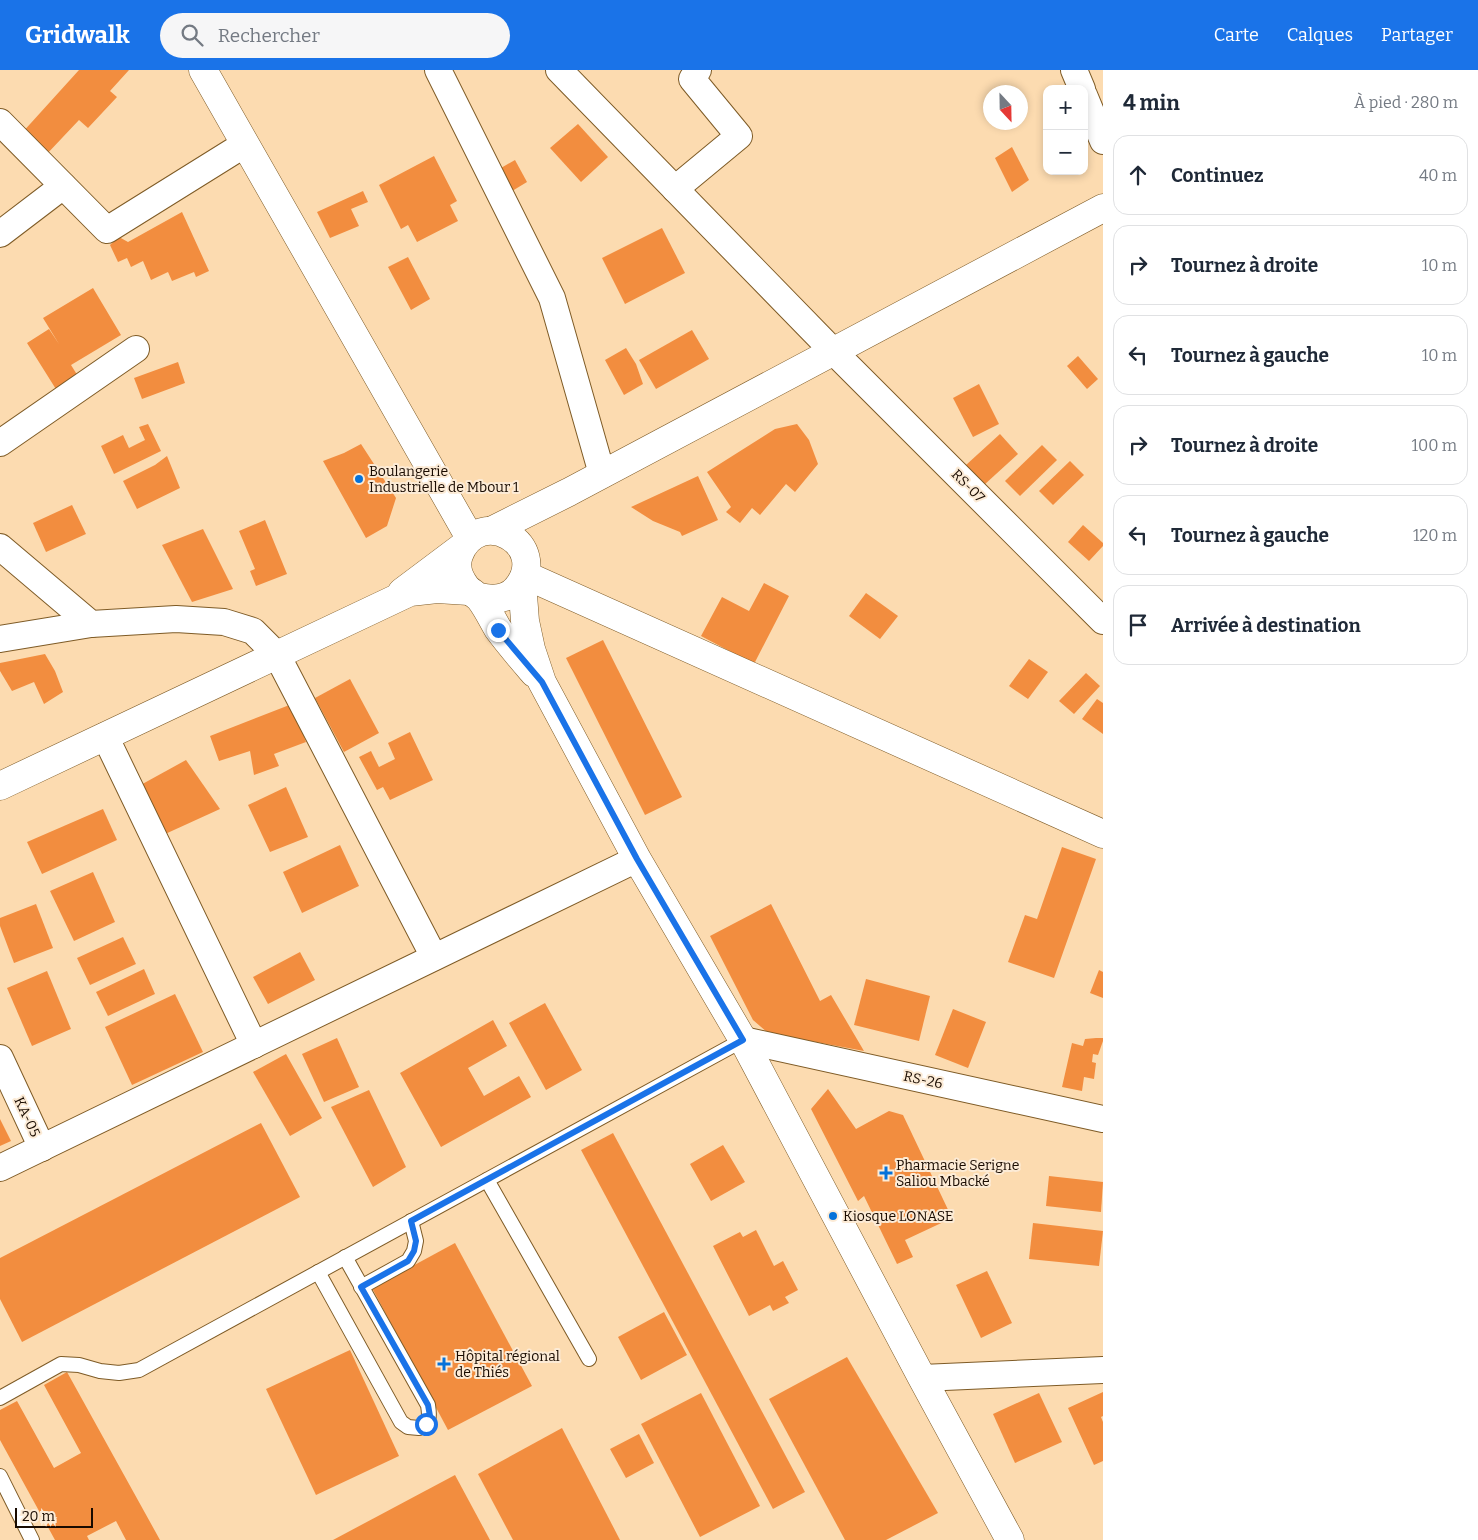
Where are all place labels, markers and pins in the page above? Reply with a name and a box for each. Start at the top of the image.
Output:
place label: Boulangerie Industrielle de Mbour 1 [369,463,519,496]
marker: Boulangerie Industrielle de Mbour 1 [353,473,365,485]
place label: Pharmacie Serigne Saliou Mbacké [896,1157,1019,1190]
marker: Pharmacie Serigne Saliou Mbacké [880,1167,892,1179]
place label: Kiosque LONASE [843,1208,954,1225]
marker: Kiosque LONASE [827,1210,839,1222]
place label: Hôpital régional de Thiés [455,1348,560,1381]
marker: Hôpital régional de Thiés [437,1357,451,1371]

